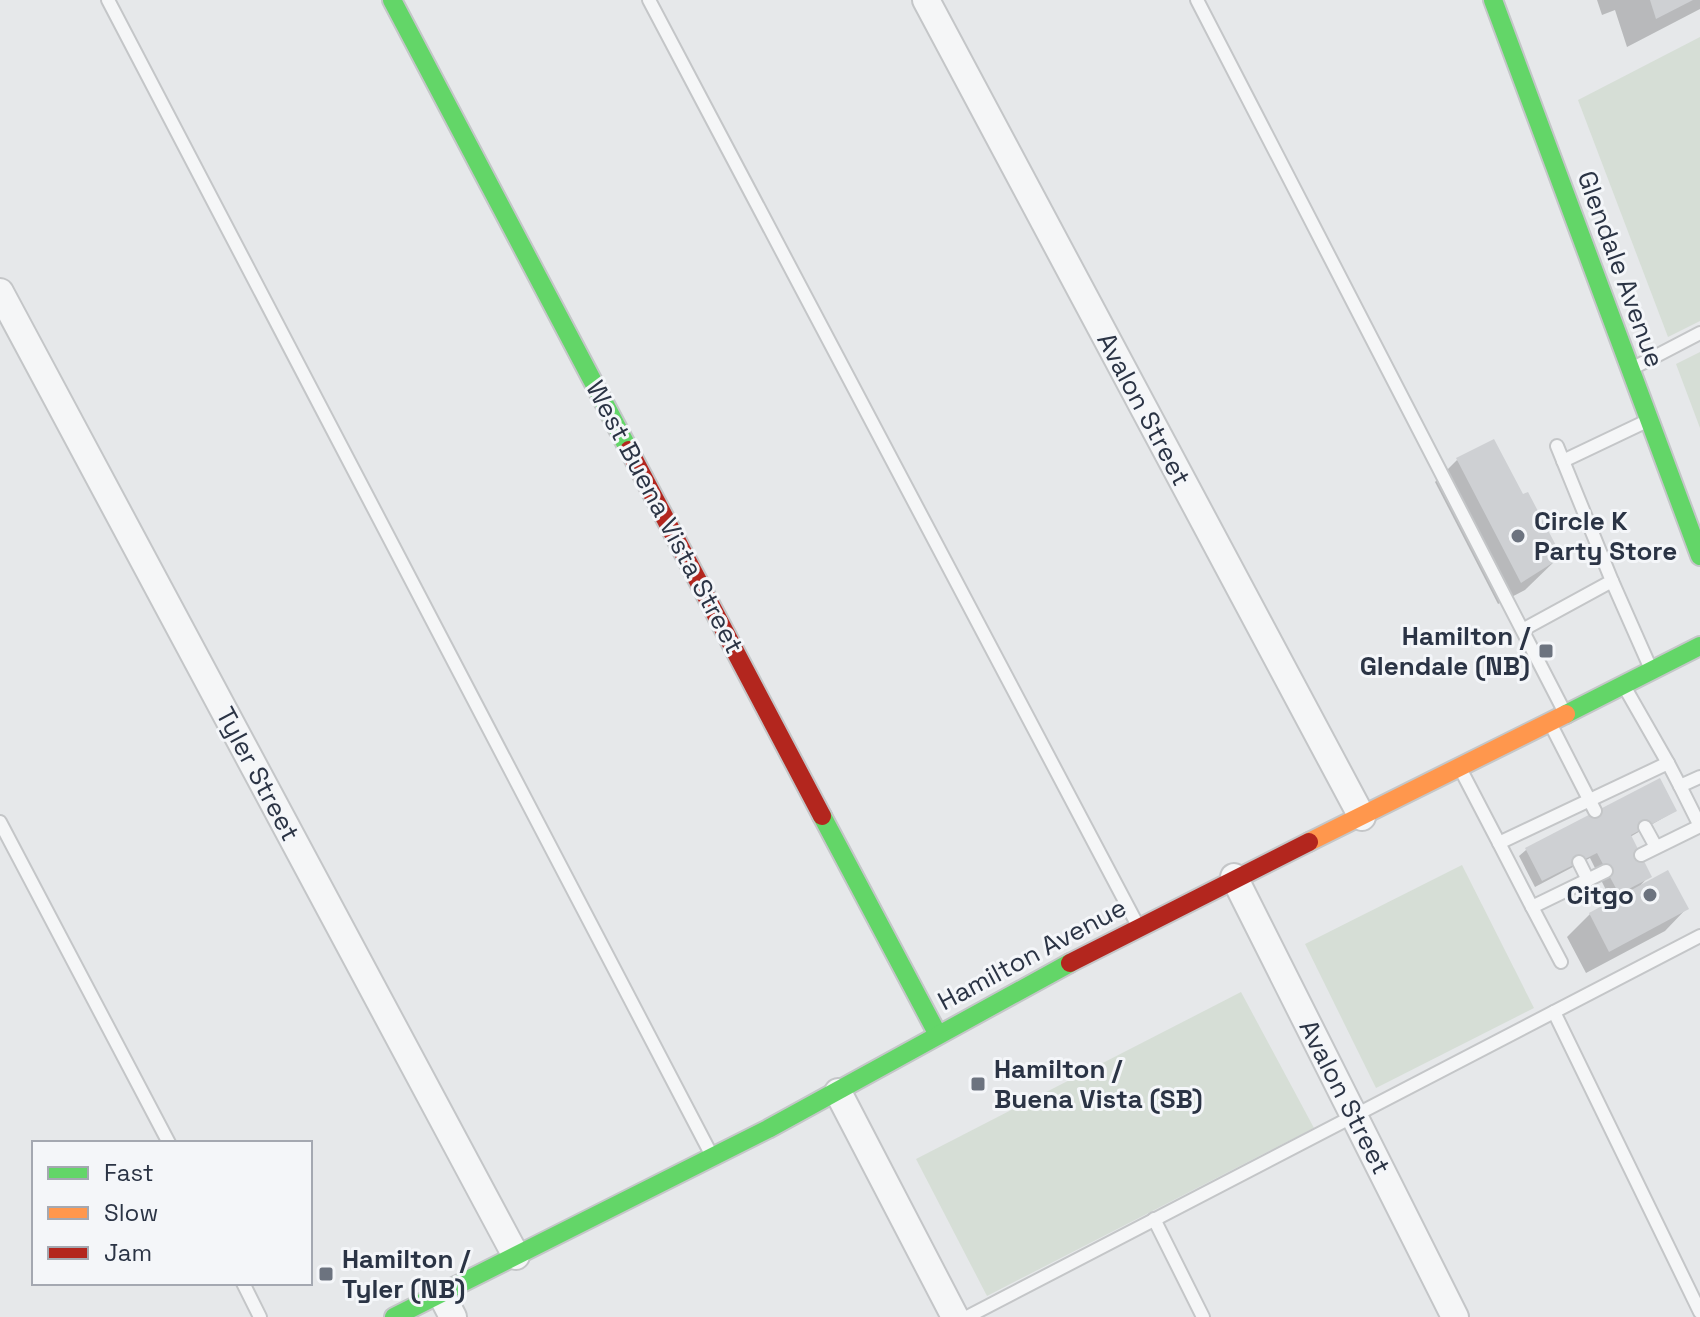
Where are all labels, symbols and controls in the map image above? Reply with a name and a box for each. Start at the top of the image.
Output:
street label: Glendale Avenue [1570,166,1672,372]
street label: Avalon Street [1089,326,1199,492]
street label: West Buena Vista Street [579,375,751,659]
place label: Circle K Party Store [1534,504,1677,568]
marker: Circle K Party Store [1509,527,1527,545]
place label: Hamilton / Glendale (NB) [1360,619,1531,683]
marker: Hamilton / Glendale (NB) [1537,642,1555,660]
street label: Tyler Street [209,701,307,847]
place label: Citgo [1566,878,1634,912]
marker: Citgo [1641,886,1659,904]
street label: Hamilton Avenue [932,890,1132,1018]
street label: Avalon Street [1291,1014,1399,1180]
place label: Hamilton / Buena Vista (SB) [994,1052,1203,1116]
marker: Hamilton / Buena Vista (SB) [969,1075,987,1093]
legend [32,1141,312,1285]
text: Fast [104,1157,154,1188]
text: Slow [104,1197,158,1228]
text: Jam [104,1237,152,1268]
place label: Hamilton / Tyler (NB) [342,1242,471,1306]
marker: Hamilton / Tyler (NB) [317,1265,335,1283]

